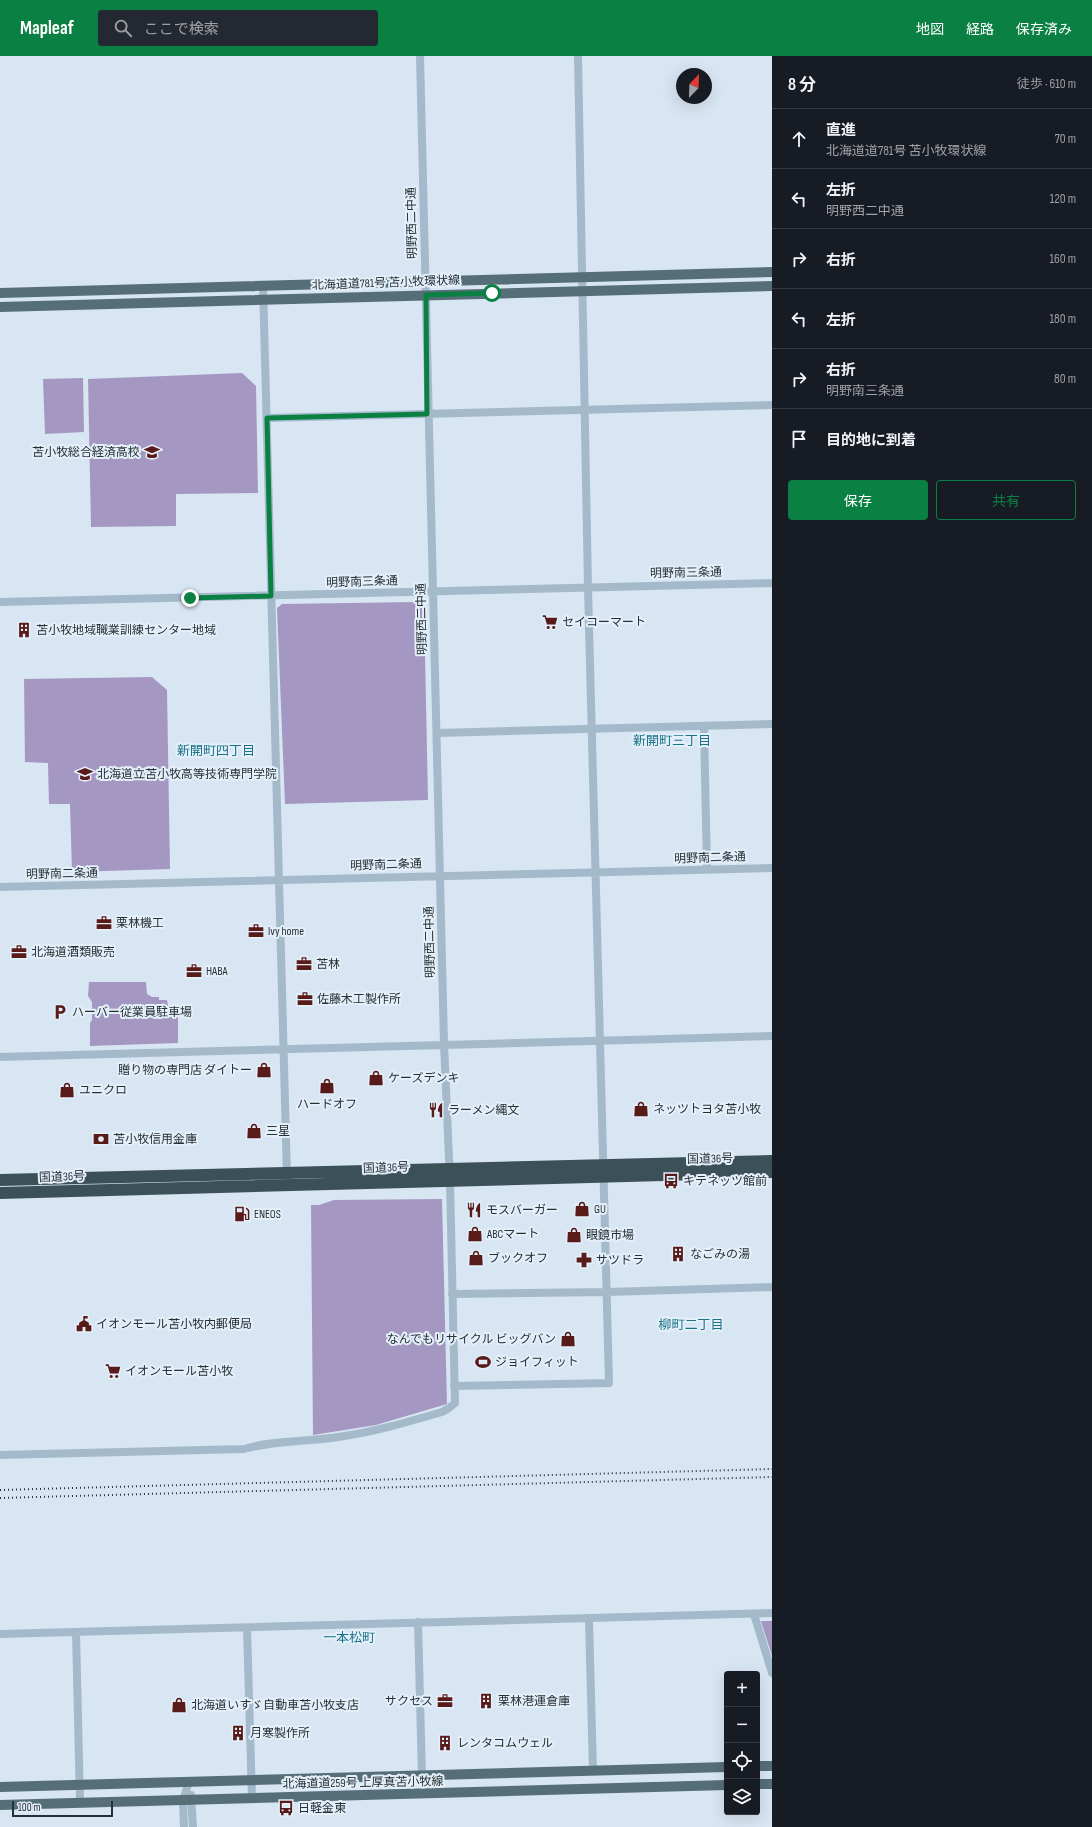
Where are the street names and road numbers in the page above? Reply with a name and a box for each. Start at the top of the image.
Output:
street label: 明野西二中通 [404,187,420,259]
street label: 北海道道781号 苫小牧環状線 [312,273,460,293]
street label: 明野南三条通 [650,565,722,581]
street label: 明野南三条通 [326,573,398,591]
street label: 明野西二中通 [414,583,430,655]
street label: 明野南二条通 [674,849,746,867]
street label: 明野南二条通 [350,856,422,874]
street label: 明野南二条通 [26,866,98,882]
street label: 明野西二中通 [422,906,438,978]
street label: 国道36号 [687,1151,733,1167]
street label: 国道36号 [363,1160,409,1176]
street label: 国道36号 [39,1169,85,1185]
street label: 北海道道259号 上厚真苫小牧線 [282,1774,444,1792]

